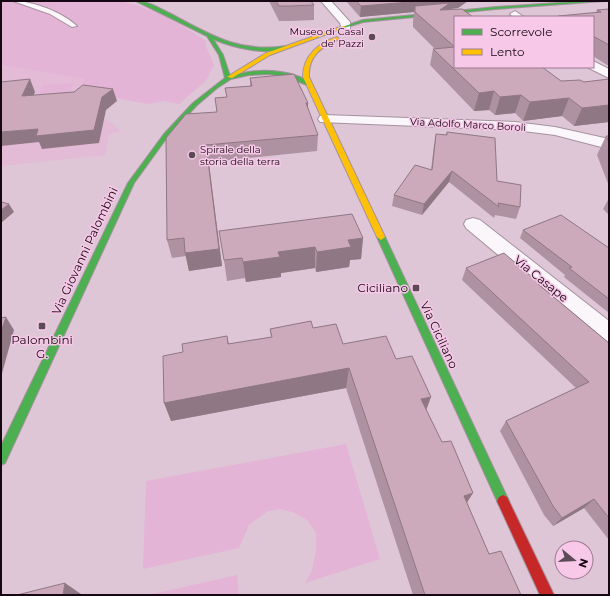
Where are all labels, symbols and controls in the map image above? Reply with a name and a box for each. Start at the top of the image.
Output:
legend [454,16,594,68]
text: Scorrevole [490,24,552,39]
place label: Museo di Casal de' Pazzi [289,25,364,50]
marker: Museo di Casal de' Pazzi [367,32,377,42]
text: Lento [490,44,525,59]
street label: Via Adolfo Marco Boroli [410,115,526,134]
place label: Spirale della storia della terra [200,143,280,168]
marker: Spirale della storia della terra [187,150,197,160]
street label: Via Giovanni Palombini [48,185,121,317]
street label: Via Casape [511,252,571,305]
place label: Ciciliano [357,280,408,295]
marker: Ciciliano [411,283,421,293]
street label: Via Ciciliano [417,299,462,371]
marker: Palombini G. [37,321,47,331]
place label: Palombini G. [11,332,73,361]
north arrow [554,540,594,580]
text: N [575,557,592,569]

